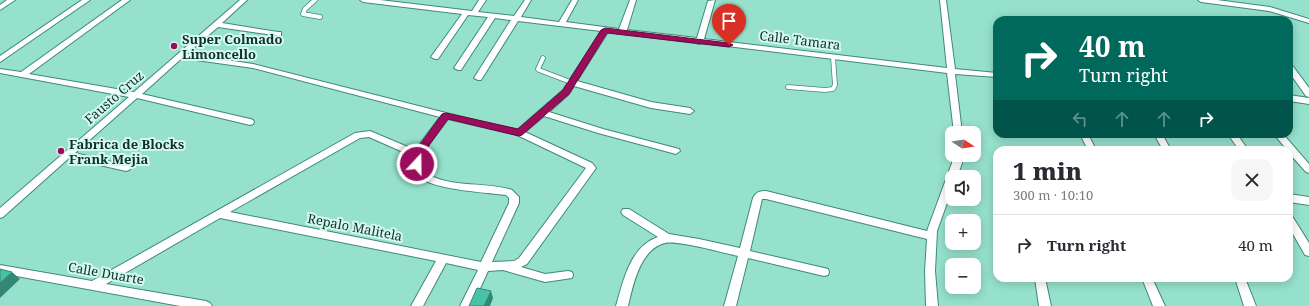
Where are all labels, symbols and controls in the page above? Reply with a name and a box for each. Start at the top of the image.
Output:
pin [712,4,746,45]
icon: arrive [718,10,740,32]
street label: Calle Tamara [759,26,841,54]
text: 40 m [1079,27,1146,65]
place label: Super Colmado Limoncello [182,30,283,63]
icon: right [1013,32,1065,84]
marker: Super Colmado Limoncello [169,41,179,51]
text: Turn right [1079,63,1168,87]
street label: Fausto Cruz [81,66,147,128]
icon: left [1069,108,1091,130]
icon: ahead [1111,108,1133,130]
icon: ahead [1153,108,1175,130]
icon: right [1195,108,1217,130]
north arrow [945,126,981,162]
map controls [945,126,981,294]
place label: Fabrica de Blocks Frank Mejia [69,135,184,168]
position arrow [396,143,438,185]
marker: Fabrica de Blocks Frank Mejia [56,146,66,156]
text: 1 min [1013,154,1082,187]
button: close [1231,159,1273,201]
button: sound [945,170,981,206]
text: 300 m · 10:10 [1013,186,1093,204]
street label: Repalo Malitela [306,209,404,245]
button: + [945,214,981,250]
icon: right [1013,234,1035,256]
text: Turn right [1047,235,1126,255]
text: 40 m [1238,235,1273,255]
street label: Calle Duarte [67,258,145,289]
button: − [945,258,981,294]

